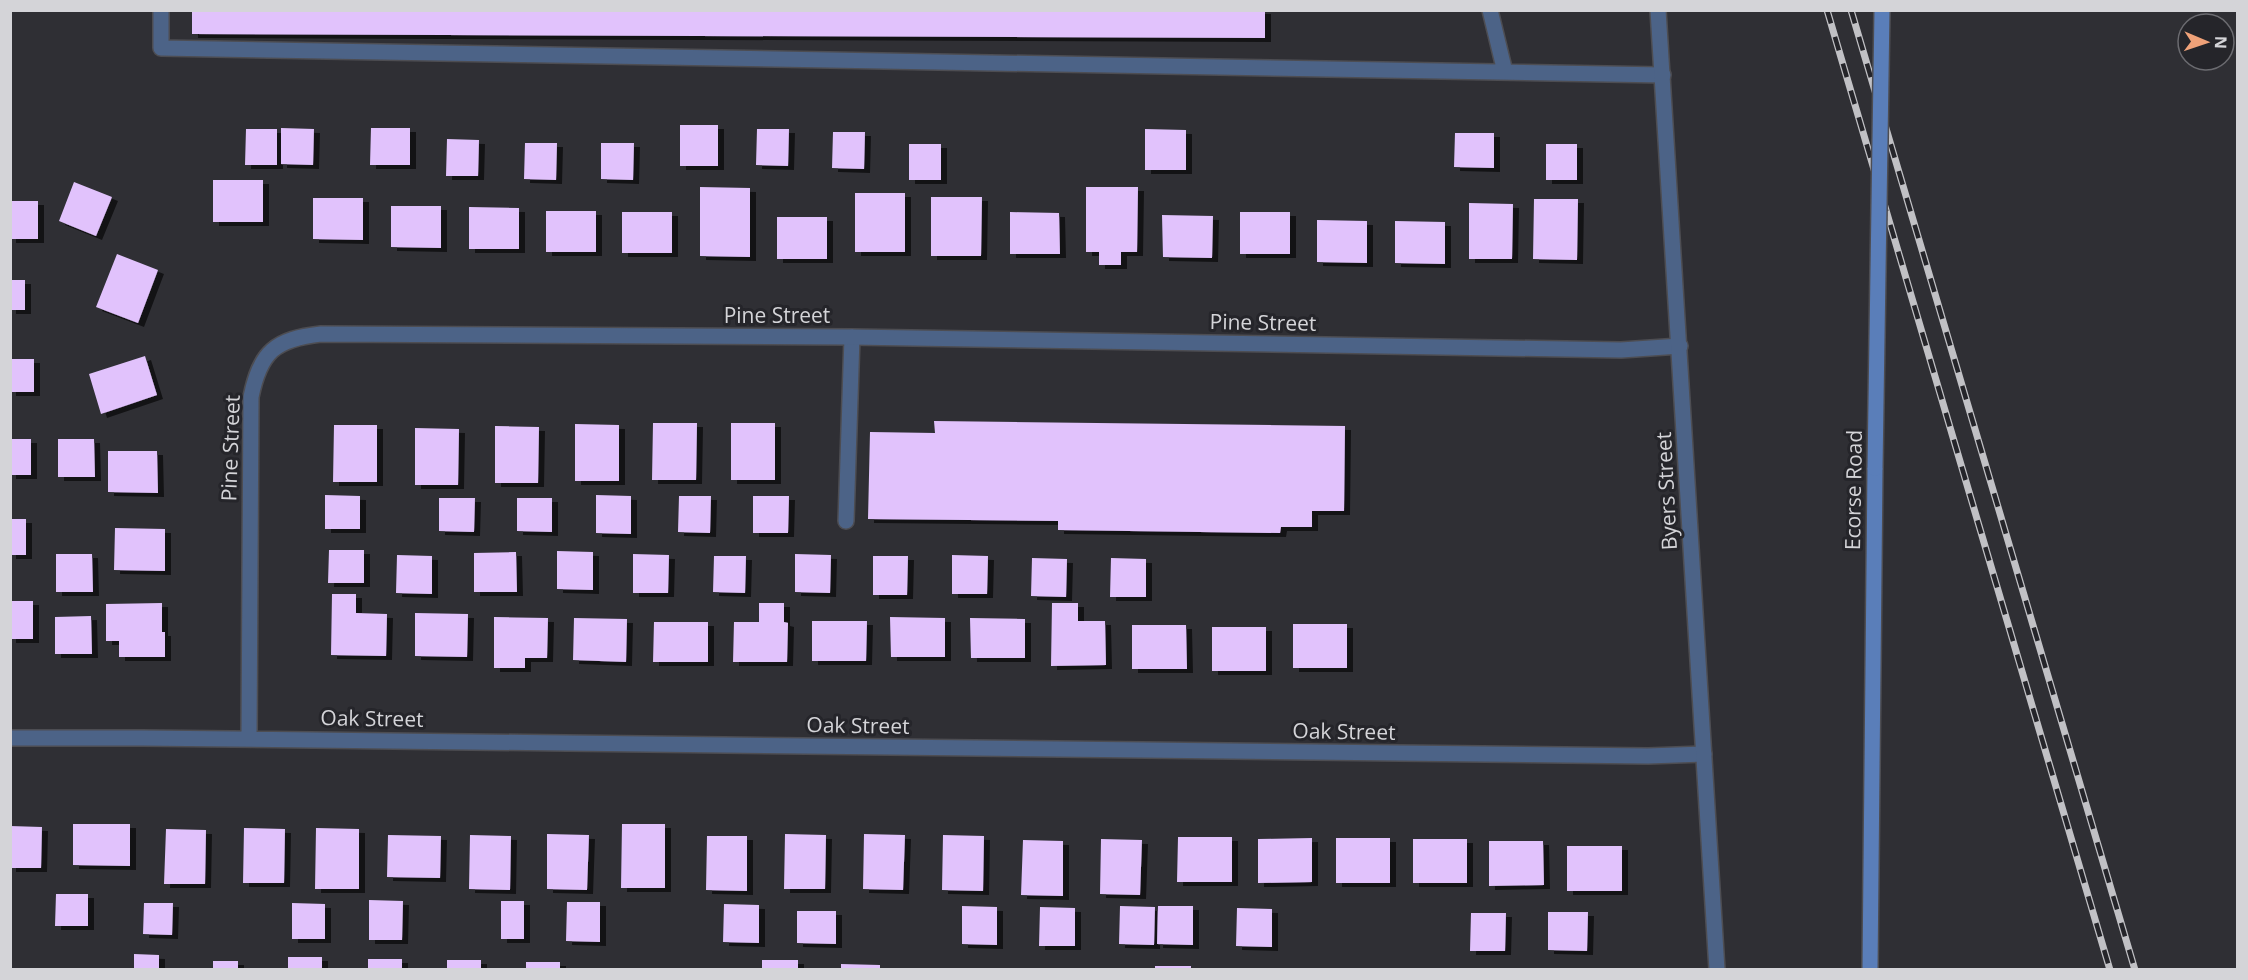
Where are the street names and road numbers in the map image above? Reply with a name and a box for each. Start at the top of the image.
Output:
street label: Pine Street [724,301,830,329]
street label: Pine Street [1209,307,1317,337]
street label: Pine Street [214,394,246,502]
street label: Ecorse Road [1838,430,1868,550]
street label: Byers Street [1649,431,1683,551]
street label: Oak Street [320,703,424,733]
street label: Oak Street [806,710,910,740]
street label: Oak Street [1292,716,1396,746]

